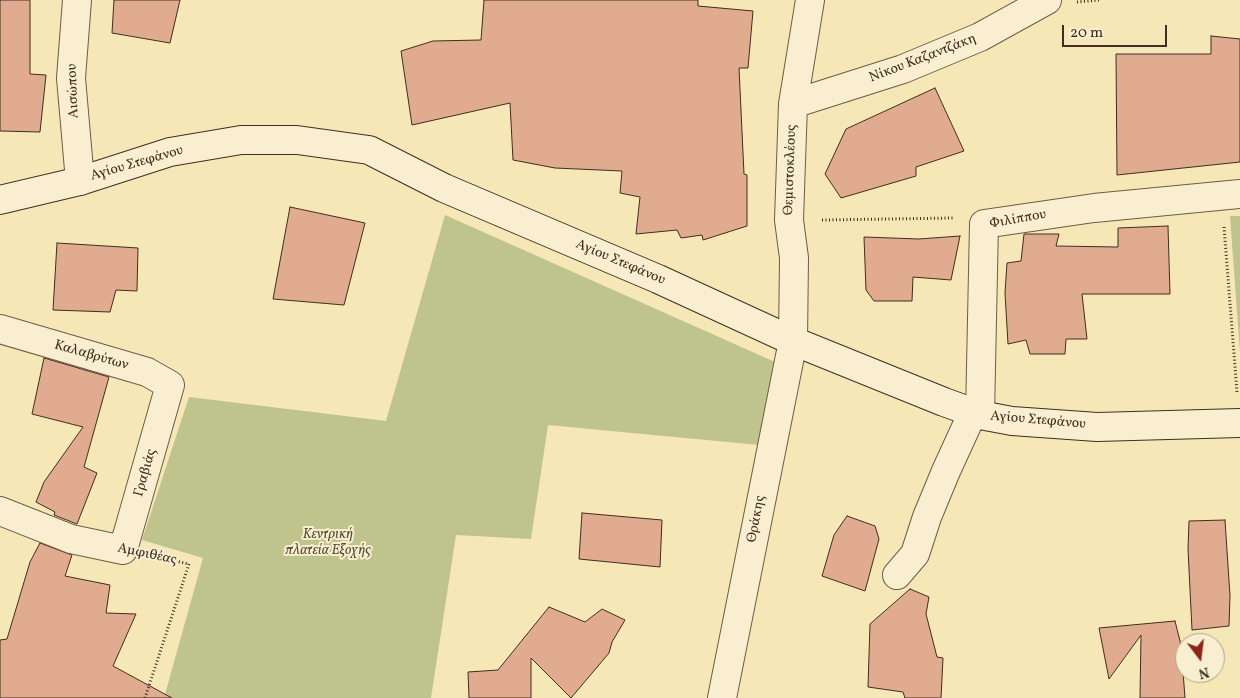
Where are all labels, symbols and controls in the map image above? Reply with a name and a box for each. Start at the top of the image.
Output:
scale bar [1065,15,1170,47]
text: 20 m [1070,23,1103,44]
street label: Νίκου Καζαντζάκη [867,31,979,87]
street label: Αισώπου [65,63,83,119]
street label: Θεμιστοκλέους [781,124,801,216]
street label: Αγίου Στεφάνου [89,143,185,185]
street label: Φιλίππου [988,207,1048,233]
street label: Αγίου Στεφάνου [573,237,667,289]
street label: Καλαβρύτων [52,337,130,375]
street label: Αγίου Στεφάνου [990,408,1086,434]
street label: Γραβιάς [131,447,161,499]
street label: Θράκης [744,494,770,544]
park label: Κεντρική πλατεία Εξοχής [285,527,371,560]
street label: Αμφιθέας [116,541,178,569]
north arrow [1175,633,1225,683]
text: N [1196,662,1211,682]

